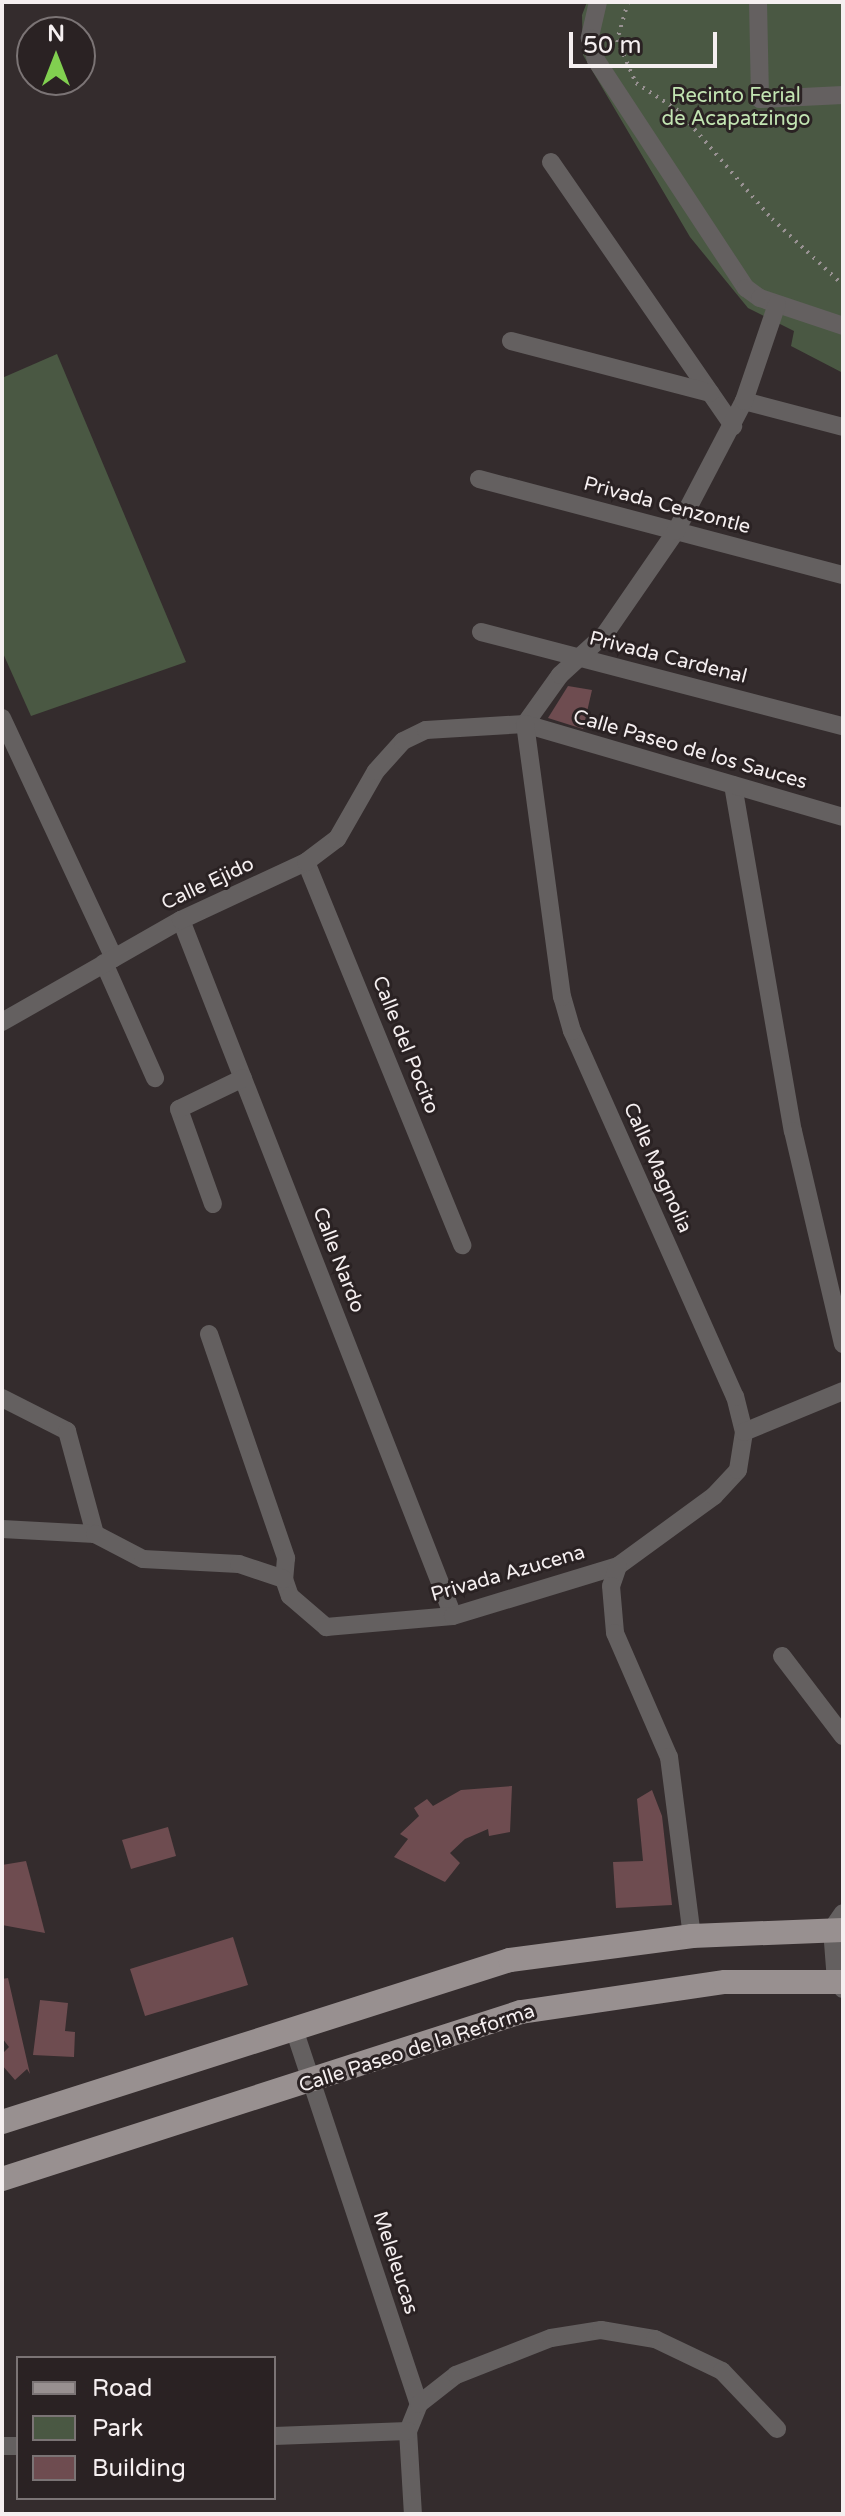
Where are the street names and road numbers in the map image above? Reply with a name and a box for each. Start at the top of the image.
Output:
street label: Privada Cenzontle [581,472,753,540]
street label: Privada Cardenal [587,627,749,689]
street label: Calle Paseo de los Sauces [570,705,810,795]
street label: Calle Ejido [158,852,258,916]
street label: Calle del Pocito [366,973,444,1117]
street label: Calle Magnolia [617,1099,697,1237]
street label: Calle Nardo [307,1204,369,1316]
street label: Privada Azucena [428,1541,588,1607]
street label: Calle Paseo de la Reforma [296,1999,538,2099]
street label: Meleleucas [367,2209,423,2317]

